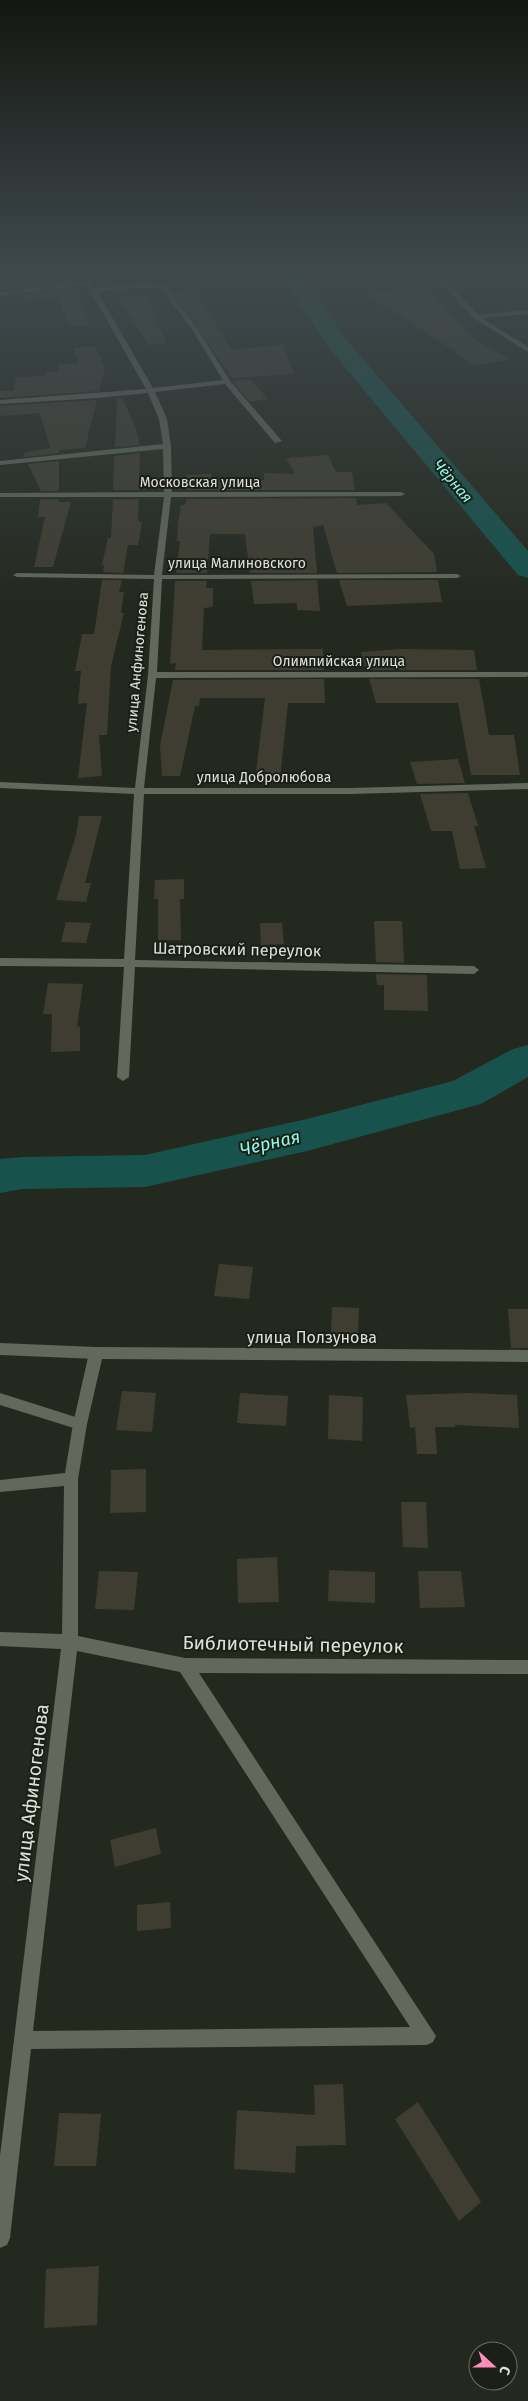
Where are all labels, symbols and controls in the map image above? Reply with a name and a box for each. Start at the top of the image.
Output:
water label: Чёрная [430,456,476,506]
street label: Московская улица [140,474,260,491]
street label: улица Малиновского [168,555,306,572]
street label: улица Анфиногенова [123,591,152,733]
street label: Олимпийская улица [273,653,405,670]
street label: улица Добролюбова [197,769,331,786]
street label: Шатровский переулок [153,939,322,960]
water label: Чёрная [238,1125,302,1161]
street label: улица Ползунова [247,1328,377,1347]
street label: Библиотечный переулок [182,1631,404,1658]
street label: улица Афиногенова [9,1703,54,1883]
north arrow [468,2341,518,2391]
text: С [495,2364,514,2377]

